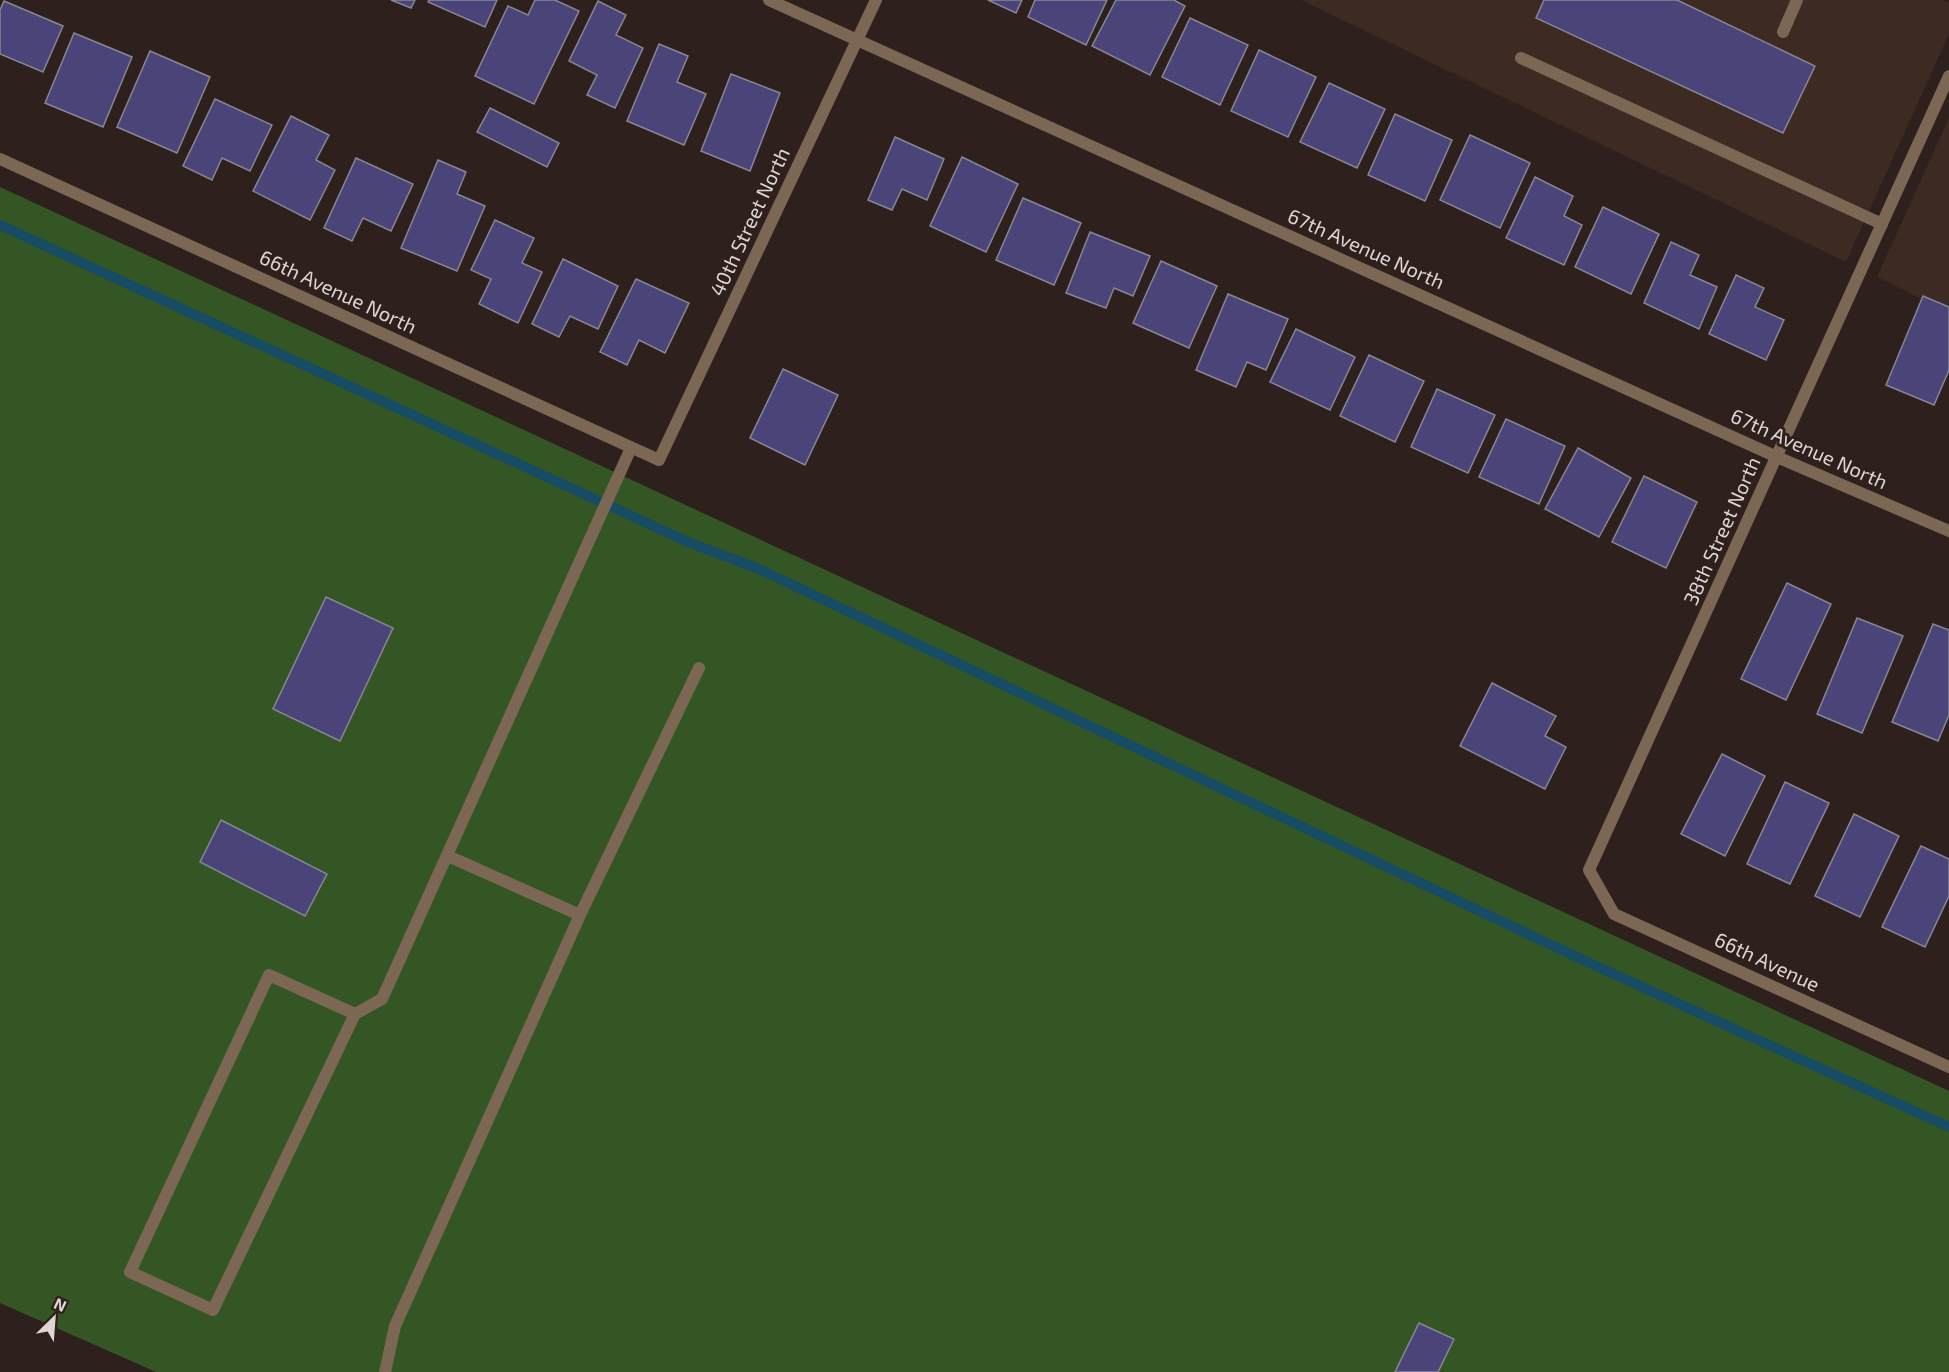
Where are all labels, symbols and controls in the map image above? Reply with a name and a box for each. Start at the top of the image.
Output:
street label: 40th Street North [704,144,794,300]
street label: 67th Avenue North [1284,203,1449,293]
street label: 66th Avenue North [256,244,421,338]
street label: 67th Avenue North [1727,403,1892,493]
street label: 38th Street North [1678,453,1765,608]
street label: 66th Avenue [1711,926,1824,996]
north arrow [24,1288,84,1348]
text: N [51,1293,70,1315]

